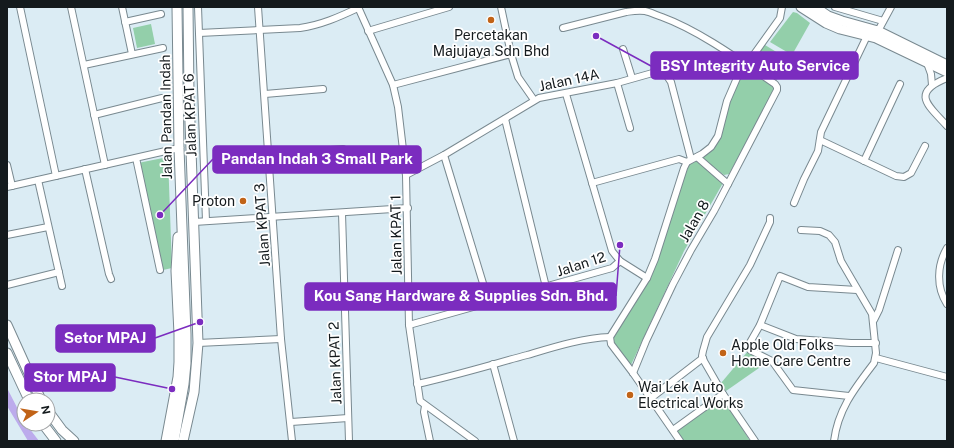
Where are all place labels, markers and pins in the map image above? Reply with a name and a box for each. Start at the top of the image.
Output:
marker: Percetakan Majujaya Sdn Bhd [486,15,496,25]
place label: Percetakan Majujaya Sdn Bhd [433,27,549,59]
callout: BSY Integrity Auto Service [651,52,858,79]
callout: Pandan Indah 3 Small Park [213,146,421,173]
place label: Proton [192,193,235,209]
marker: Proton [238,196,248,206]
callout: Kou Sang Hardware & Supplies Sdn. Bhd. [305,283,616,310]
callout: Setor MPAJ [56,325,155,352]
place label: Apple Old Folks Home Care Centre [731,337,851,369]
marker: Apple Old Folks Home Care Centre [718,348,728,358]
callout: Stor MPAJ [25,364,115,391]
place label: Wai Lek Auto Electrical Works [638,379,743,411]
marker: Wai Lek Auto Electrical Works [625,390,635,400]

